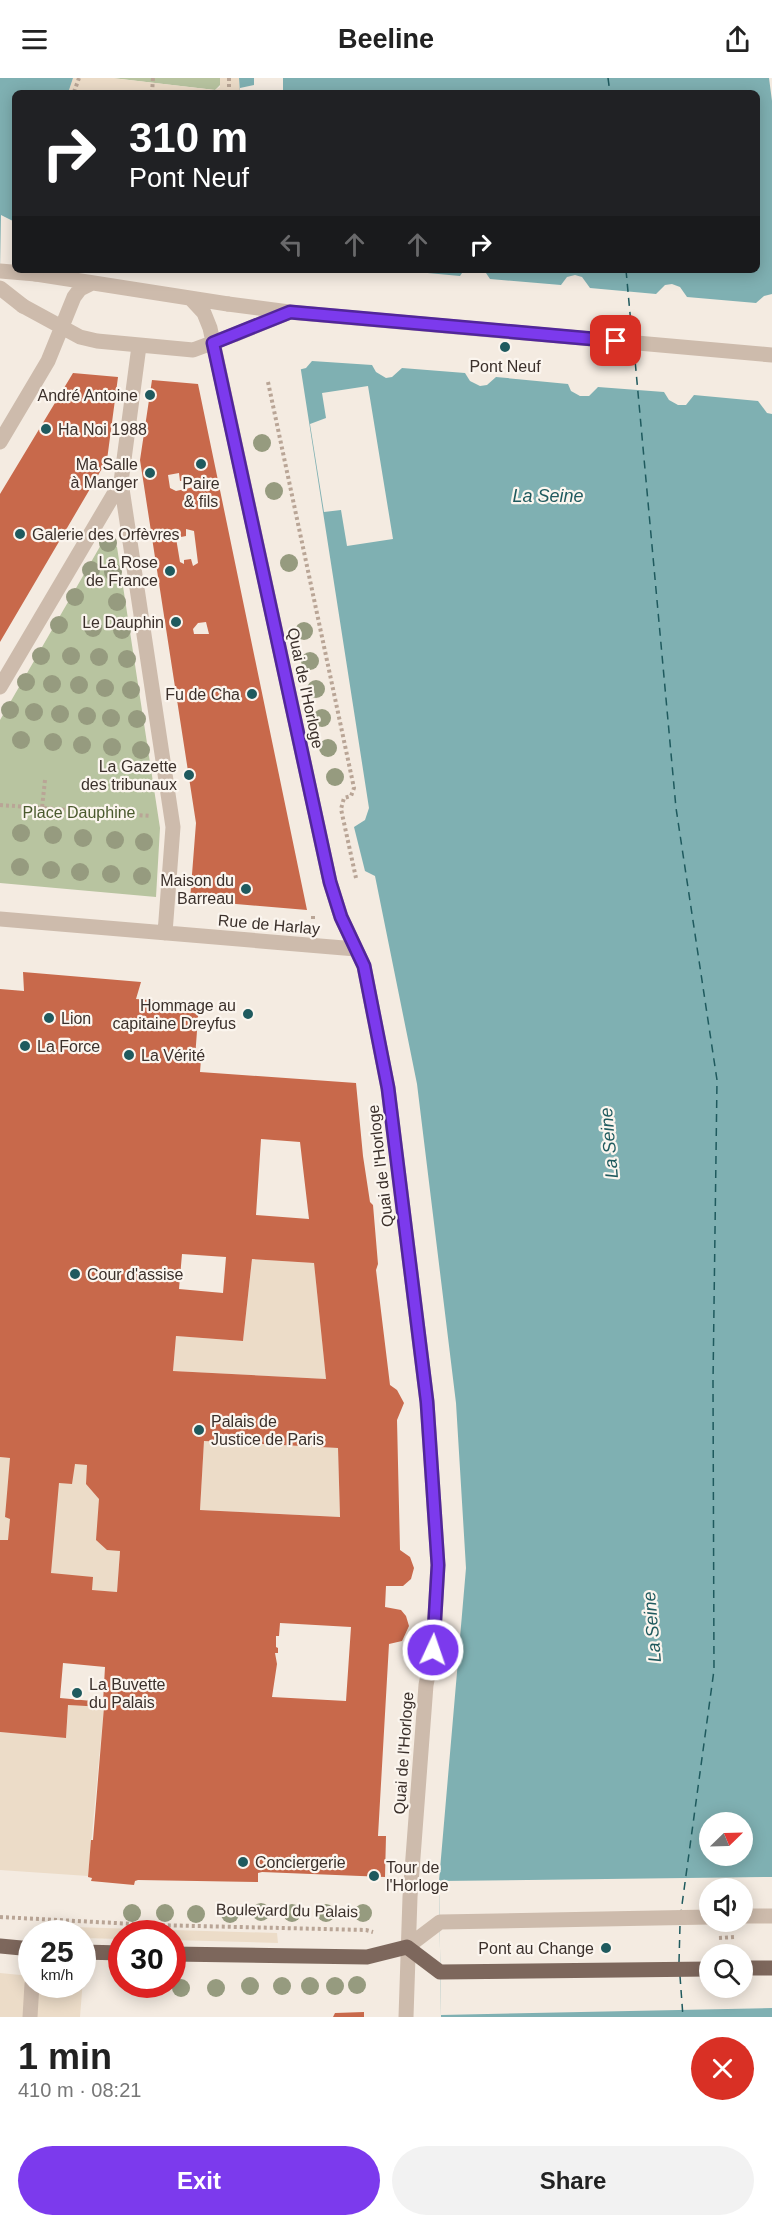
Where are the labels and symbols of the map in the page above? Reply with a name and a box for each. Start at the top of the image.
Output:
pin [590,315,641,366]
marker: Pont Neuf [498,340,512,354]
place label: Pont Neuf [469,358,541,375]
place label: André Antoine [37,387,138,404]
marker: André Antoine [143,388,157,402]
place label: Ha Noi 1988 [58,421,147,438]
marker: Ha Noi 1988 [39,422,53,436]
place label: Ma Salle à Manger [70,456,139,491]
marker: Paire & fils [194,457,208,471]
marker: Ma Salle à Manger [143,466,157,480]
place label: Paire & fils [182,475,220,510]
water label: La Seine [512,486,584,506]
place label: Galerie des Orfèvres [32,526,180,543]
marker: Galerie des Orfèvres [13,527,27,541]
place label: La Rose de France [86,554,158,589]
marker: La Rose de France [163,564,177,578]
place label: Le Dauphin [82,614,164,631]
marker: Le Dauphin [169,615,183,629]
street label: Quai de l'Horloge [284,626,327,750]
place label: Fu de Cha [165,686,240,703]
marker: Fu de Cha [245,687,259,701]
place label: La Gazette des tribunaux [81,758,177,793]
marker: La Gazette des tribunaux [182,768,196,782]
park label: Place Dauphine [23,804,136,821]
place label: Maison du Barreau [160,872,234,907]
marker: Maison du Barreau [239,882,253,896]
street label: Rue de Harlay [217,912,321,937]
place label: Hommage au capitaine Dreyfus [112,997,236,1032]
marker: Hommage au capitaine Dreyfus [241,1007,255,1021]
place label: Lion [61,1010,91,1027]
marker: Lion [42,1011,56,1025]
place label: La Force [37,1038,100,1055]
marker: La Force [18,1039,32,1053]
place label: La Vérité [141,1047,205,1064]
marker: La Vérité [122,1048,136,1062]
street label: Quai de l'Horloge [365,1104,396,1228]
water label: La Seine [596,1107,622,1179]
place label: Cour d'assise [87,1266,184,1283]
marker: Cour d'assise [68,1267,82,1281]
place label: Palais de Justice de Paris [211,1413,324,1448]
marker: Palais de Justice de Paris [192,1423,206,1437]
water label: La Seine [639,1591,665,1663]
position arrow [401,1618,465,1682]
place label: La Buvette du Palais [89,1676,166,1711]
marker: La Buvette du Palais [70,1686,84,1700]
street label: Quai de l'Horloge [391,1691,416,1815]
north arrow [699,1812,753,1866]
place label: Conciergerie [255,1854,346,1871]
marker: Conciergerie [236,1855,250,1869]
place label: Tour de l'Horloge [386,1859,449,1894]
marker: Tour de l'Horloge [367,1869,381,1883]
street label: Boulevard du Palais [216,1901,358,1920]
speed limit sign: 30 [108,1920,186,1998]
place label: Pont au Change [478,1940,594,1957]
marker: Pont au Change [599,1941,613,1955]

